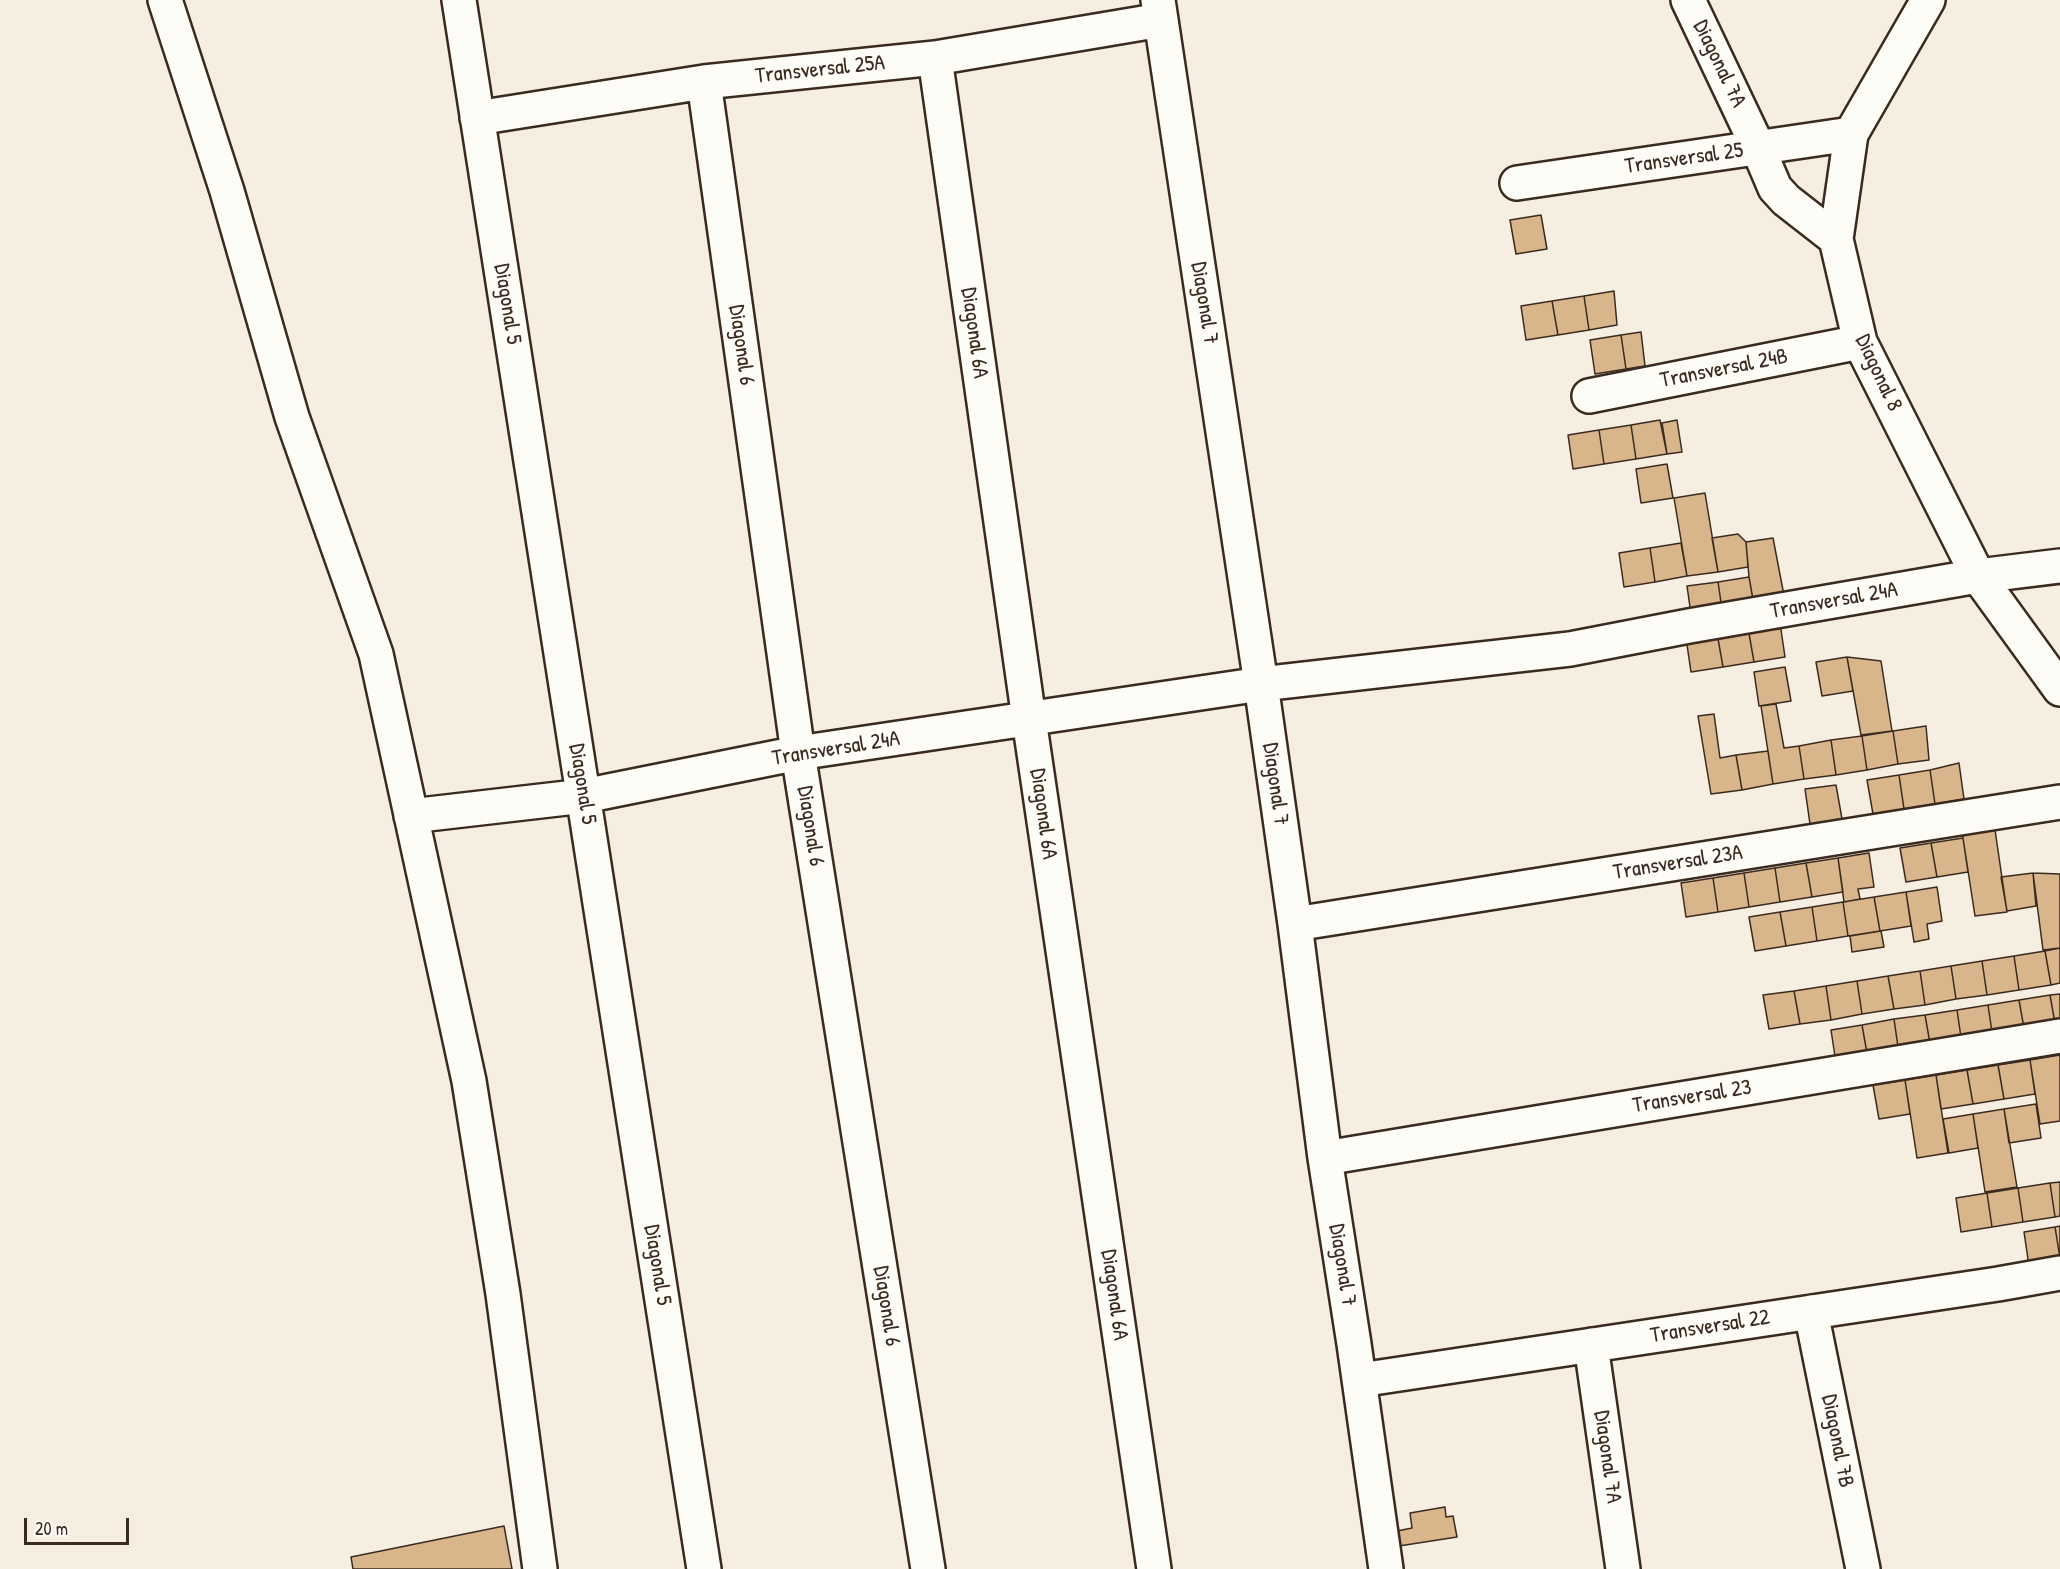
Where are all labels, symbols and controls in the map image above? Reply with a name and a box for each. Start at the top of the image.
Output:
street label: Diagonal 7A [1687,16,1751,112]
street label: Transversal 25A [754,50,886,90]
street label: Transversal 25 [1623,138,1745,180]
street label: Diagonal 7 [1184,260,1224,346]
street label: Diagonal 5 [488,262,526,346]
street label: Diagonal 6A [955,286,993,380]
street label: Diagonal 6 [722,303,760,387]
street label: Diagonal 8 [1849,330,1907,416]
street label: Transversal 24B [1658,344,1790,394]
street label: Transversal 24A [1768,577,1900,625]
street label: Transversal 24A [770,726,902,772]
street label: Diagonal 7 [1256,741,1294,827]
street label: Diagonal 5 [563,742,601,826]
street label: Diagonal 6A [1024,767,1062,861]
street label: Diagonal 6 [791,784,829,868]
street label: Transversal 23A [1611,840,1745,886]
street label: Transversal 23 [1631,1075,1753,1119]
street label: Diagonal 7 [1322,1222,1362,1308]
street label: Diagonal 5 [638,1223,676,1307]
street label: Diagonal 6A [1095,1248,1133,1342]
street label: Diagonal 6 [867,1264,905,1348]
street label: Transversal 22 [1648,1305,1772,1349]
street label: Diagonal 7B [1815,1392,1859,1490]
street label: Diagonal 7A [1587,1409,1627,1505]
scale bar [27,1506,132,1544]
text: 20 m [35,1516,68,1541]

